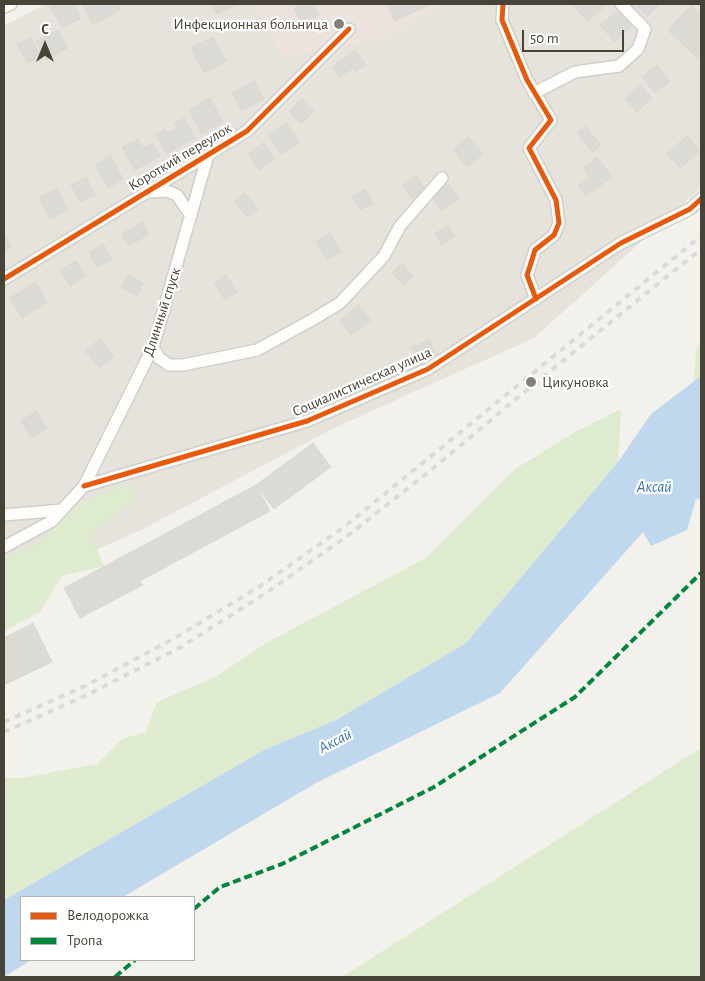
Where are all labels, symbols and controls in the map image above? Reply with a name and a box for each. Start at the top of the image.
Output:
place label: Инфекционная больница [173,15,328,33]
marker: Инфекционная больница [332,17,346,31]
north arrow [20,20,70,70]
scale bar [525,20,628,52]
text: С [41,23,49,37]
text: 50 m [530,31,559,46]
street label: Короткий переулок [125,119,235,195]
street label: Длинный спуск [139,265,185,359]
street label: Социалистическая улица [290,343,434,421]
place label: Цикуновка [542,373,609,391]
marker: Цикуновка [524,375,538,389]
water label: Аксай [636,477,672,497]
water label: Аксай [315,724,355,758]
legend [20,896,195,961]
text: Велодорожка [67,908,149,923]
text: Тропа [67,933,103,948]

